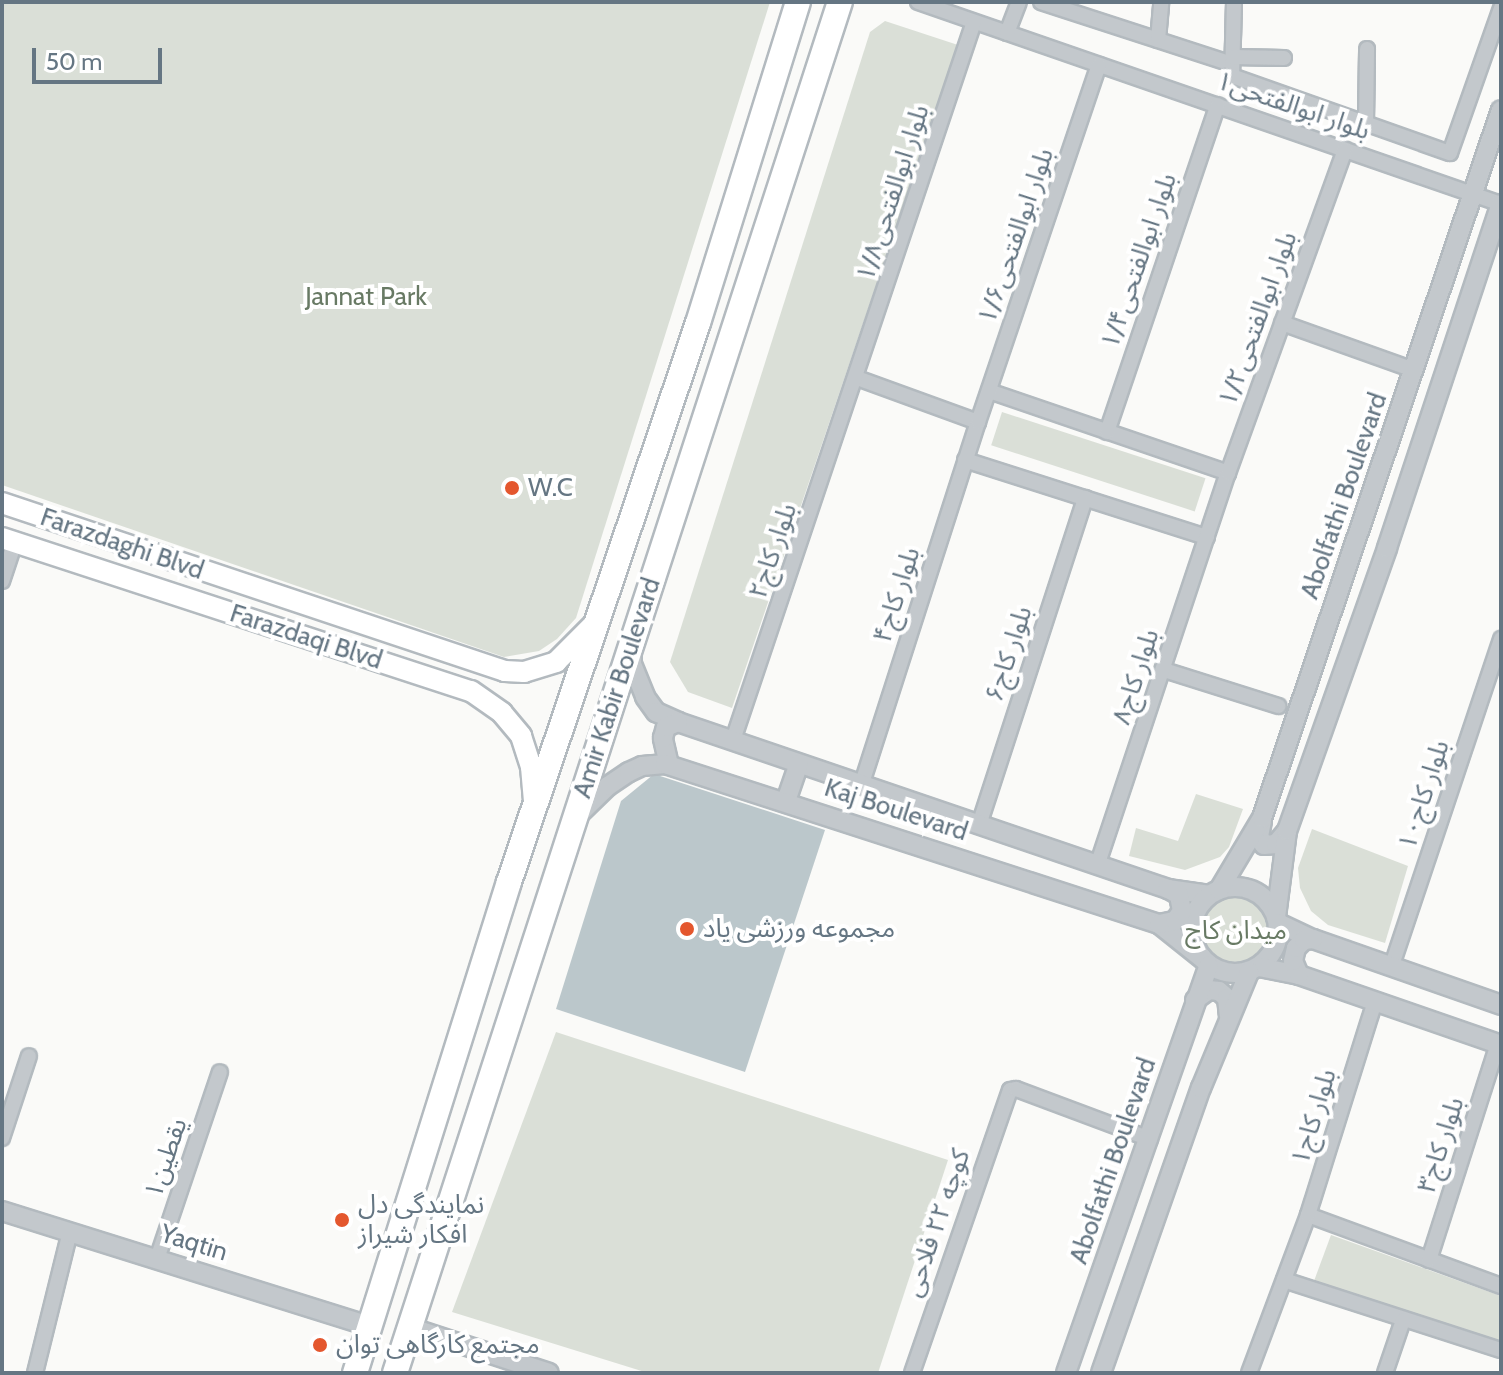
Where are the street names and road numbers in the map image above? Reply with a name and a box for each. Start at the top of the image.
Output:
street label: بلوار ابوالفتحی۱ [1212,65,1374,147]
street label: بلوار ابوالفتحی۱/۸ [850,101,936,285]
street label: بلوار ابوالفتحی۱/۶ [971,144,1061,328]
street label: بلوار ابوالفتحی۱/۴ [1094,169,1184,353]
street label: بلوار ابوالفتحی۱/۲ [1212,227,1304,411]
street label: Abolfathi Boulevard [1294,389,1394,603]
street label: بلوار کاج۲ [742,499,804,603]
street label: Farazdaghi Blvd [36,501,208,587]
street label: بلوار کاج۴ [867,543,927,647]
street label: Amir Kabir Boulevard [567,574,667,802]
street label: Farazdaqi Blvd [226,598,386,676]
street label: بلوار کاج۶ [979,602,1039,706]
street label: بلوار کاج۸ [1106,625,1166,729]
street label: بلوار کاج۱۰ [1392,736,1456,854]
street label: Kaj Boulevard [820,772,972,848]
street label: Abolfathi Boulevard [1063,1054,1163,1268]
street label: بلوار کاج۱ [1285,1065,1343,1169]
street label: بلوار کاج۳ [1411,1093,1471,1197]
street label: یقطین۱ [138,1114,194,1202]
street label: کوچه ۲۲ فلاحی [897,1145,977,1301]
street label: Yaqtin [157,1218,231,1268]

